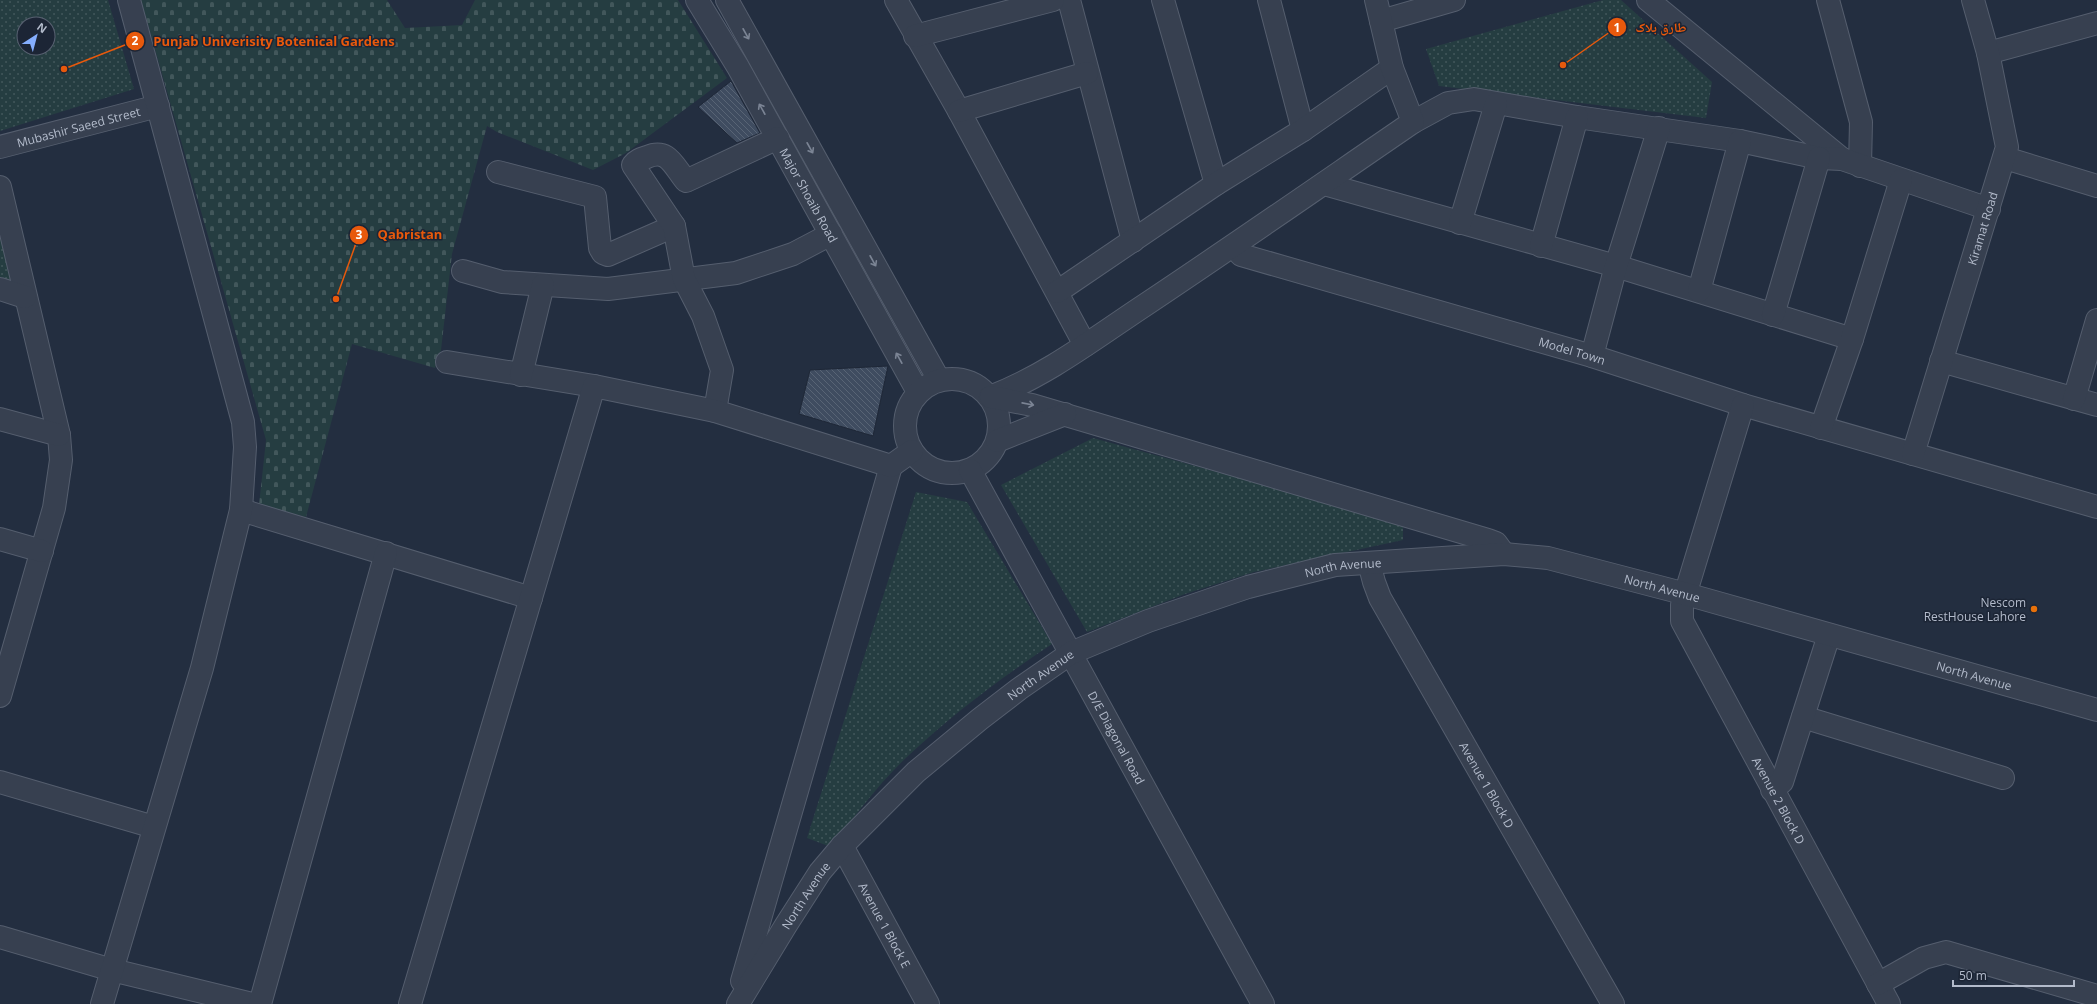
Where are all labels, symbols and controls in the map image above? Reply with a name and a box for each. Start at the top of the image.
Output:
callout: طارق بلاک [1607,15,1694,40]
north arrow [16,16,56,56]
text: طارق بلاک [1636,18,1686,36]
text: N [34,19,50,36]
text: 1 [1614,19,1620,36]
one-way arrow [743,28,751,40]
callout: Punjab Univerisity Botenical Gardens [125,29,403,54]
text: 2 [132,32,139,49]
text: Punjab Univerisity Botenical Gardens [153,32,395,50]
street label: Mubashir Saeed Street [15,102,142,151]
one-way arrow [757,103,765,115]
one-way arrow [806,141,814,153]
street label: Major Shoaib Road [776,145,842,245]
street label: Kiramat Road [1963,190,2001,267]
callout: Qabristan [349,222,450,247]
text: Qabristan [378,225,442,243]
text: 3 [356,226,363,243]
one-way arrow [870,255,877,267]
street label: Model Town [1537,333,1608,368]
one-way arrow [895,352,903,364]
one-way arrow [1021,400,1034,408]
street label: North Avenue [1303,553,1382,581]
street label: North Avenue [1622,570,1702,606]
place label: Nescom RestHouse Lahore [1924,594,2026,625]
marker: Nescom RestHouse Lahore [2029,604,2039,614]
street label: North Avenue [1003,645,1077,704]
street label: North Avenue [1934,657,2014,694]
street label: D/E Diagonal Road [1084,688,1149,787]
street label: Avenue 1 Block D [1456,738,1519,831]
street label: Avenue 2 Block D [1748,754,1809,847]
street label: North Avenue [777,858,834,932]
street label: Avenue 1 Block E [855,879,915,971]
scale bar [1953,962,2074,988]
text: 50 m [1959,967,1987,984]

